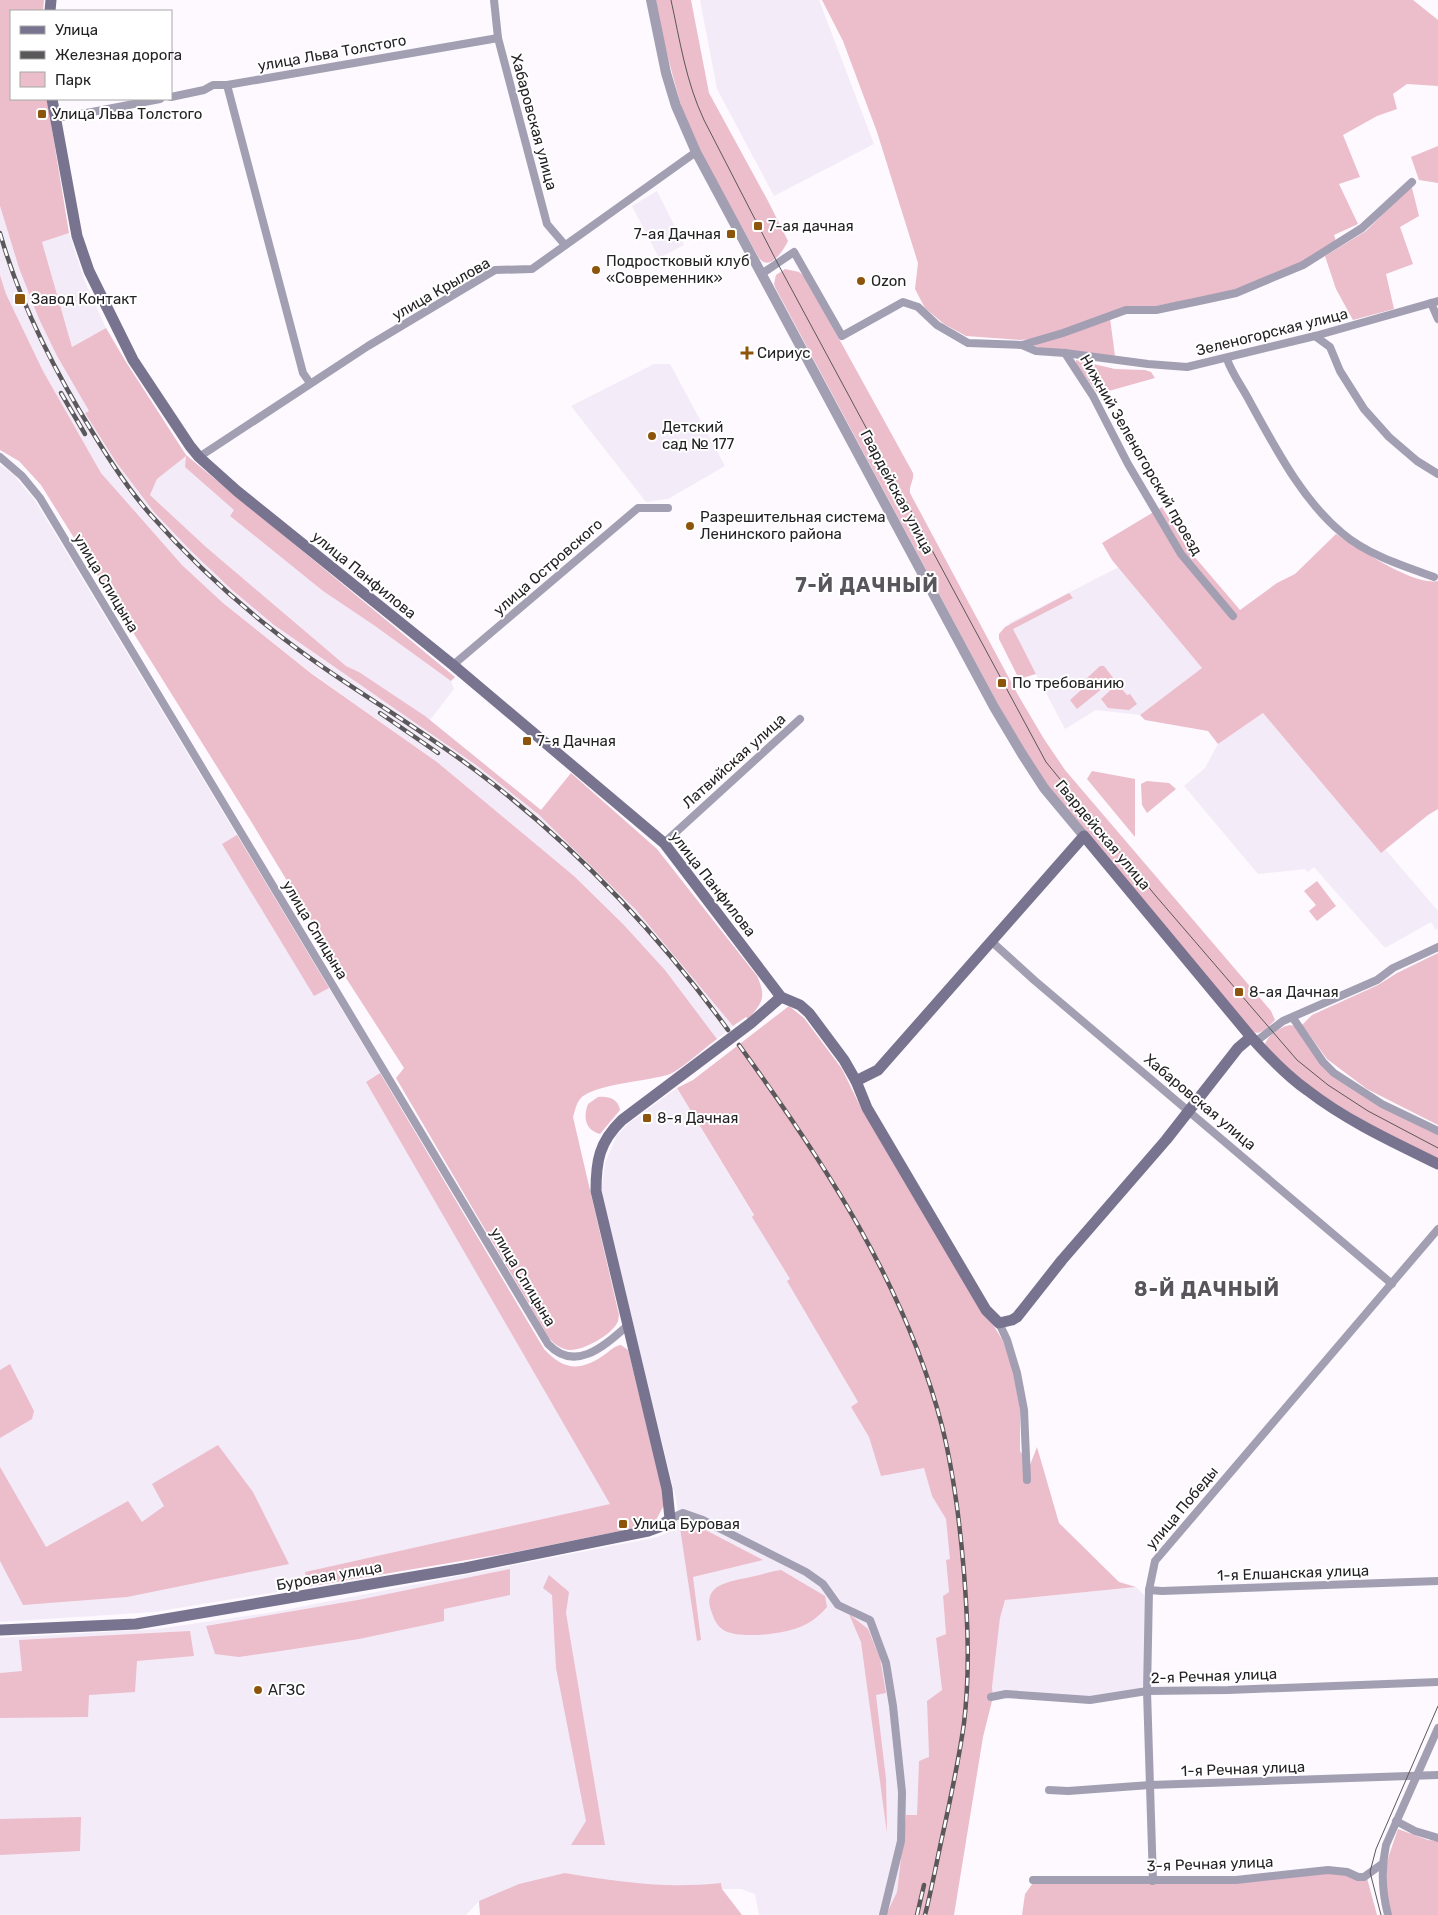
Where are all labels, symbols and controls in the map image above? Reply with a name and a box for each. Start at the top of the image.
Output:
legend [10,10,172,100]
text: Улица [55,21,98,39]
street label: улица Льва Толстого [256,31,408,75]
text: Железная дорога [55,46,182,64]
street label: Хабаровская улица [507,52,561,192]
text: Парк [55,71,91,89]
place label: Улица Льва Толстого [52,105,202,123]
marker: Улица Льва Толстого [36,108,48,120]
place label: 7-ая дачная [768,217,854,235]
marker: 7-ая дачная [752,220,764,232]
place label: 7-ая Дачная [634,225,721,243]
marker: 7-ая Дачная [725,228,737,240]
place label: Подростковый клуб «Современник» [606,252,750,287]
street label: улица Крылова [389,254,493,324]
marker: Подростковый клуб «Современник» [590,264,602,276]
place label: Ozon [871,272,906,290]
marker: Ozon [855,275,867,287]
place label: Завод Контакт [31,290,137,308]
marker: Завод Контакт [13,292,27,306]
street label: Зеленогорская улица [1194,304,1350,360]
place label: Сириус [757,344,810,362]
marker: Сириус [741,347,753,359]
street label: Нижний Зеленогорский проезд [1076,351,1206,559]
place label: Детский сад № 177 [662,418,734,453]
street label: Гвардейская улица [857,427,937,557]
marker: Детский сад № 177 [646,430,658,442]
place label: Разрешительная система Ленинского района [700,508,886,543]
street label: улица Островского [490,515,606,619]
marker: Разрешительная система Ленинского района [684,520,696,532]
street label: улица Панфилова [308,527,420,623]
street label: улица Спицына [69,530,143,636]
district label: 7-Й ДАЧНЫЙ [795,573,939,597]
place label: По требованию [1012,674,1124,692]
marker: По требованию [996,677,1008,689]
street label: Латвийская улица [679,710,789,812]
place label: 7-я Дачная [537,732,616,750]
marker: 7-я Дачная [521,735,533,747]
street label: Гвардейская улица [1052,776,1154,894]
street label: улица Панфилова [666,828,760,940]
street label: улица Спицына [278,877,352,983]
place label: 8-ая Дачная [1249,983,1339,1001]
marker: 8-ая Дачная [1233,986,1245,998]
street label: Хабаровская улица [1140,1050,1260,1154]
place label: 8-я Дачная [657,1109,738,1127]
marker: 8-я Дачная [641,1112,653,1124]
street label: улица Спицына [486,1224,560,1330]
district label: 8-Й ДАЧНЫЙ [1134,1277,1280,1301]
street label: улица Победы [1142,1463,1222,1553]
place label: Улица Буровая [633,1515,740,1533]
marker: Улица Буровая [617,1518,629,1530]
street label: Буровая улица [275,1558,383,1594]
street label: 1-я Елшанская улица [1217,1561,1369,1585]
street label: 2-я Речная улица [1151,1665,1277,1687]
place label: АГЗС [268,1681,305,1699]
marker: АГЗС [252,1684,264,1696]
street label: 1-я Речная улица [1181,1758,1305,1780]
street label: 3-я Речная улица [1146,1853,1274,1875]

